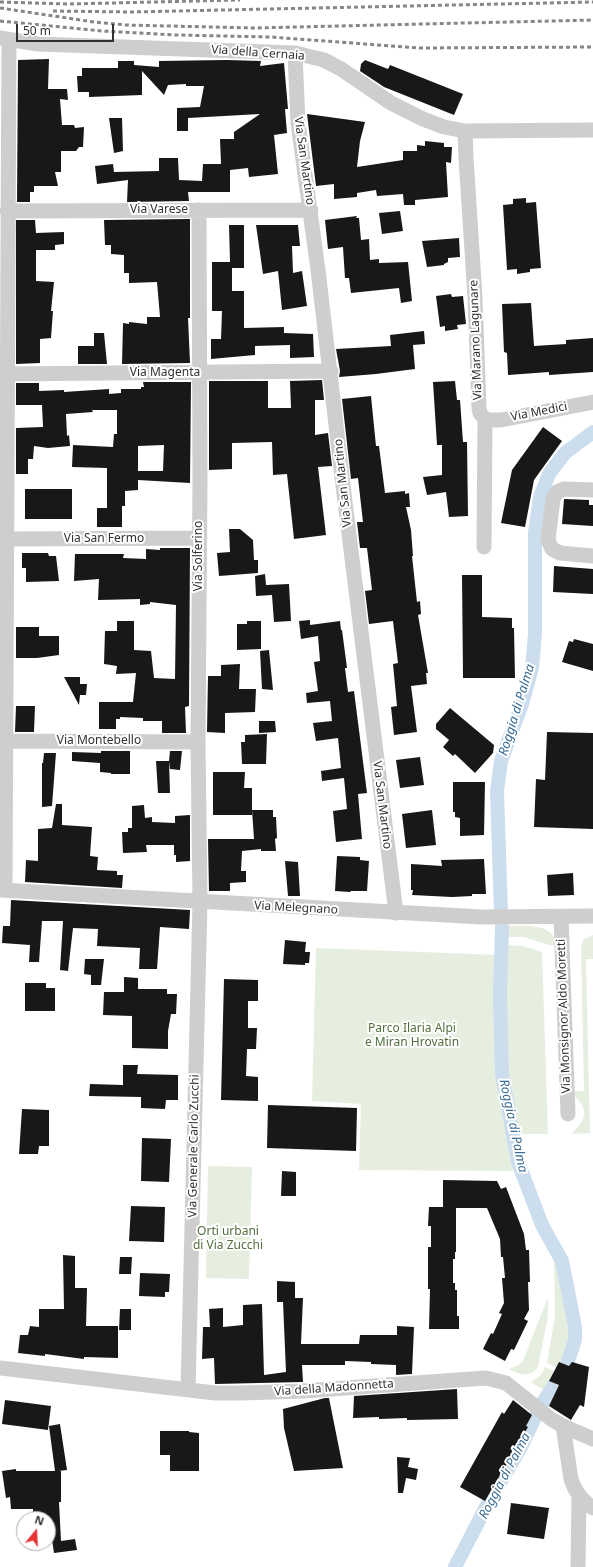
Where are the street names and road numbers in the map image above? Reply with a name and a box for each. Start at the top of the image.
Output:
street label: Via della Cernaia [211,43,305,63]
street label: Via San Martino [291,116,317,206]
street label: Via Varese [130,203,188,217]
street label: Via Marano Lagunare [467,280,485,400]
street label: Via Magenta [130,366,200,380]
street label: Via Medici [510,399,568,425]
street label: Via San Martino [331,438,355,528]
street label: Via Solferino [192,521,206,591]
street label: Via San Fermo [64,532,144,546]
street label: Via Montebello [57,734,141,748]
street label: Via San Martino [369,760,395,850]
street label: Via Melegnano [254,899,338,917]
street label: Via Monsignor Aldo Moretti [554,938,574,1094]
street label: Via Generale Carlo Zucchi [186,1074,202,1218]
street label: Via della Madonnetta [274,1377,394,1399]

